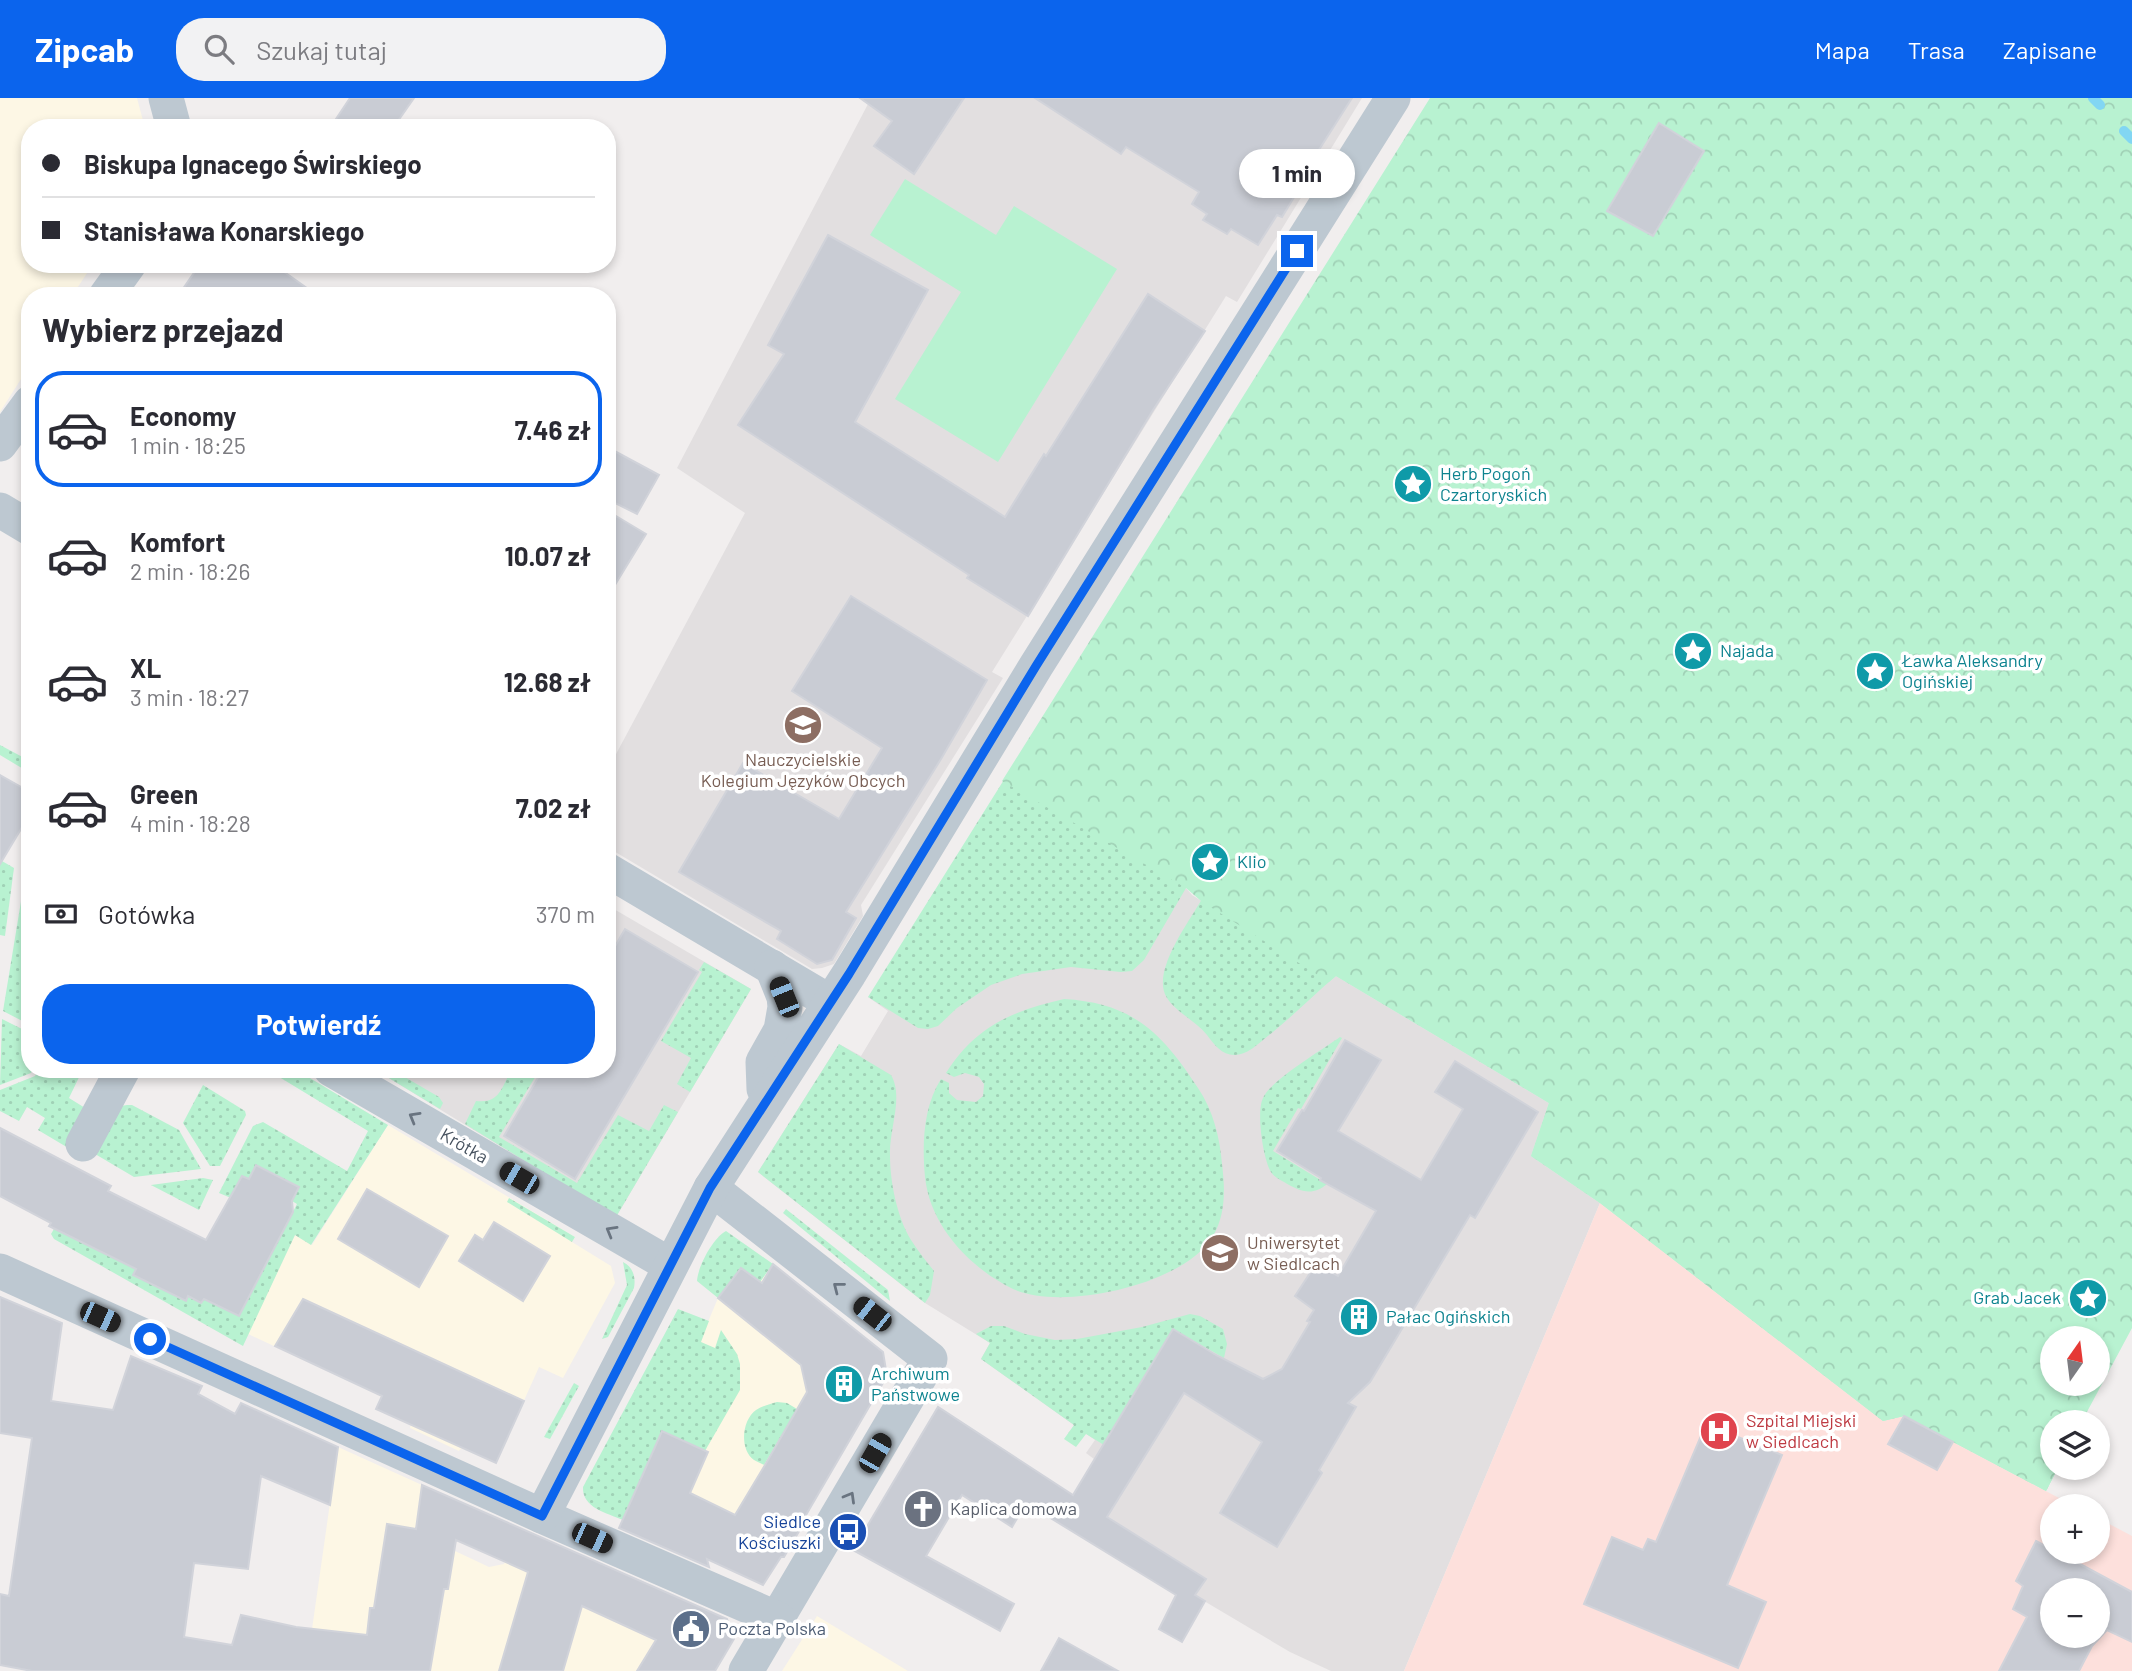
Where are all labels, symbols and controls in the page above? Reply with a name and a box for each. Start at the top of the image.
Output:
search box [176,18,666,81]
text: Zipcab [35,29,134,69]
icon: search [200,30,238,68]
text: Szukaj tutaj [256,34,387,65]
text: Mapa [1815,35,1870,64]
text: Trasa [1908,35,1965,64]
text: Zapisane [2003,35,2097,64]
text: Biskupa Ignacego Świrskiego [84,148,422,179]
callout: 1 min [1239,150,1355,198]
text: 1 min [1272,159,1322,187]
text: Stanisława Konarskiego [84,215,364,246]
route end [1281,235,1313,267]
text: Wybierz przejazd [42,310,284,348]
icon: car [46,398,109,461]
text: Economy [130,400,236,431]
text: 7.46 zł [515,414,591,445]
text: 1 min · 18:25 [130,431,246,459]
place label: Herb Pogoń Czartoryskich [1440,462,1547,505]
place icon: Herb Pogoń Czartoryskich [1392,463,1434,505]
icon: car [46,524,109,587]
text: Komfort [130,526,225,557]
text: 10.07 zł [504,540,591,571]
text: 2 min · 18:26 [130,557,250,585]
place icon: Najada [1672,630,1714,672]
place label: Najada [1720,639,1774,661]
place label: Ławka Aleksandry Ogińskiej [1901,649,2043,692]
icon: car [46,650,109,713]
place icon: Ławka Aleksandry Ogińskiej [1854,650,1896,692]
text: XL [130,652,161,683]
text: 12.68 zł [504,666,591,697]
text: 3 min · 18:27 [130,683,249,711]
school or university icon: Nauczycielskie Kolegium Języków Obcych [782,704,824,746]
place label: Nauczycielskie Kolegium Języków Obcych [701,748,905,791]
icon: car [46,776,109,839]
text: Green [130,778,198,809]
text: 7.02 zł [516,792,591,823]
text: 4 min · 18:28 [130,809,251,837]
place icon: Klio [1189,841,1231,883]
place label: Klio [1237,850,1267,872]
icon: cash [42,895,80,933]
text: Gotówka [98,898,195,929]
text: 370 m [536,900,595,928]
car [767,974,802,1020]
button: Potwierdź [42,984,595,1064]
one-way arrow [409,1112,421,1125]
street label: Krótka [437,1123,492,1168]
car [496,1158,543,1198]
one-way arrow [605,1226,618,1239]
place label: Uniwersytet w Siedlcach [1247,1231,1340,1274]
school or university icon: Uniwersytet w Siedlcach [1199,1232,1241,1274]
place icon: Grab Jacek [2067,1277,2109,1319]
one-way arrow [833,1283,846,1295]
place label: Grab Jacek [1973,1286,2061,1308]
car [849,1293,896,1335]
building icon: Pałac Ogińskich [1338,1296,1380,1338]
car [77,1299,124,1335]
place label: Pałac Ogińskich [1386,1305,1510,1327]
route start [134,1323,166,1355]
north arrow [2040,1326,2110,1396]
map controls [2040,1326,2110,1648]
place label: Archiwum Państwowe [871,1362,960,1405]
building icon: Archiwum Państwowe [823,1363,865,1405]
place label: Szpital Miejski w Siedlcach [1746,1409,1856,1452]
hospital icon: Szpital Miejski w Siedlcach [1698,1410,1740,1452]
button: layers [2040,1410,2110,1480]
car [856,1430,895,1476]
church icon: Kaplica domowa [902,1488,944,1530]
one-way arrow [841,1491,854,1504]
button: + [2040,1494,2110,1564]
place label: Kaplica domowa [950,1497,1077,1519]
place label: Siedlce Kościuszki [738,1510,821,1553]
bus stop icon: Siedlce Kościuszki [827,1511,869,1553]
car [569,1520,616,1556]
button: − [2040,1578,2110,1648]
public building icon: Poczta Polska [670,1608,712,1650]
place label: Poczta Polska [718,1617,826,1639]

